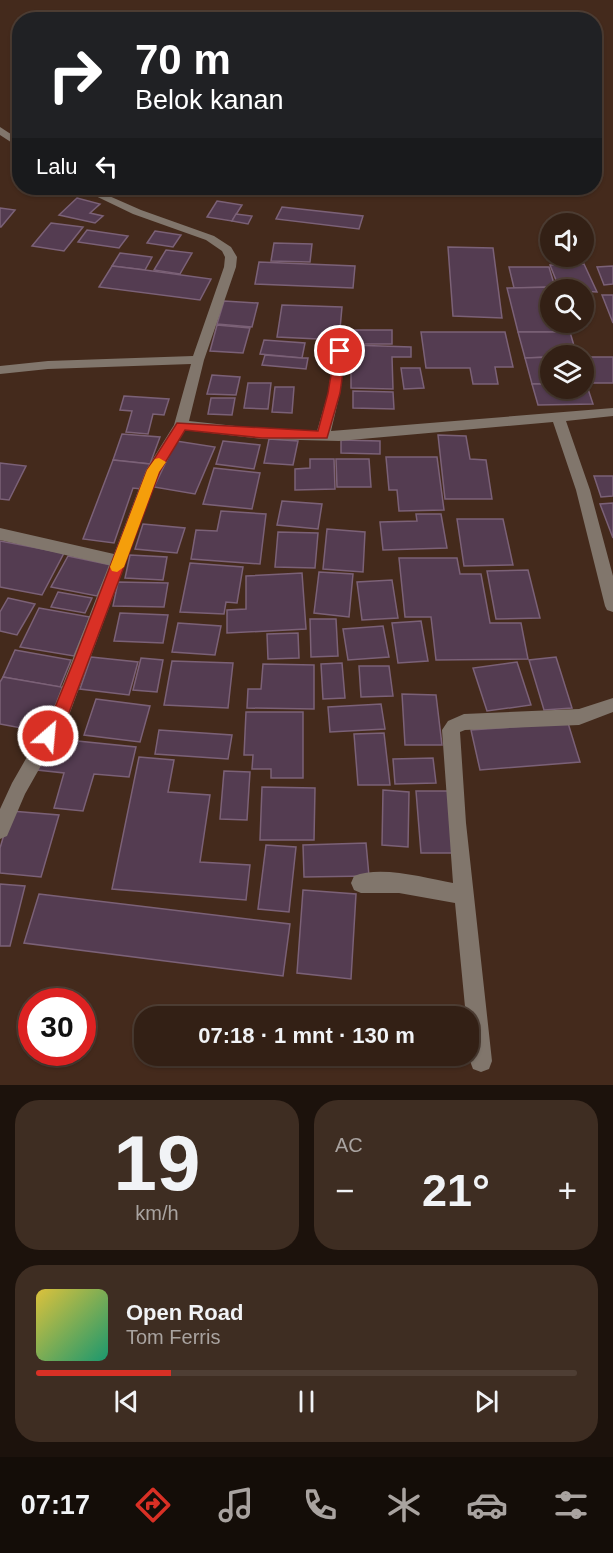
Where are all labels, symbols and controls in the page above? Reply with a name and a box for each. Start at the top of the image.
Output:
icon: right [36,36,114,114]
text: 70 m [135,36,231,83]
text: Belok kanan [135,85,284,115]
icon: left [90,150,123,183]
text: Lalu [36,154,78,179]
map controls [540,213,594,399]
button: sound [540,213,594,267]
button: search [540,279,594,333]
pin [314,325,365,376]
icon: arrive [323,334,356,367]
button: layers [540,345,594,399]
position arrow [16,704,80,768]
speed limit sign: 30 [18,988,96,1066]
text: 07:18 · 1 mnt · 130 m [198,1023,415,1048]
text: 19 [114,1119,200,1207]
text: AC [335,1134,363,1156]
text: 21° [422,1165,490,1216]
text: − [335,1172,354,1209]
text: + [558,1172,577,1209]
text: km/h [135,1202,179,1224]
text: Open Road [126,1300,243,1325]
text: Tom Ferris [126,1326,220,1348]
icon: previous [110,1385,143,1418]
icon: pause [290,1385,323,1418]
icon: next [470,1385,503,1418]
icon: directions [132,1484,174,1526]
icon: music [215,1484,257,1526]
icon: phone [299,1484,341,1526]
icon: climate [383,1484,425,1526]
icon: car [466,1484,508,1526]
icon: filters [550,1484,592,1526]
text: 07:17 [21,1490,90,1520]

